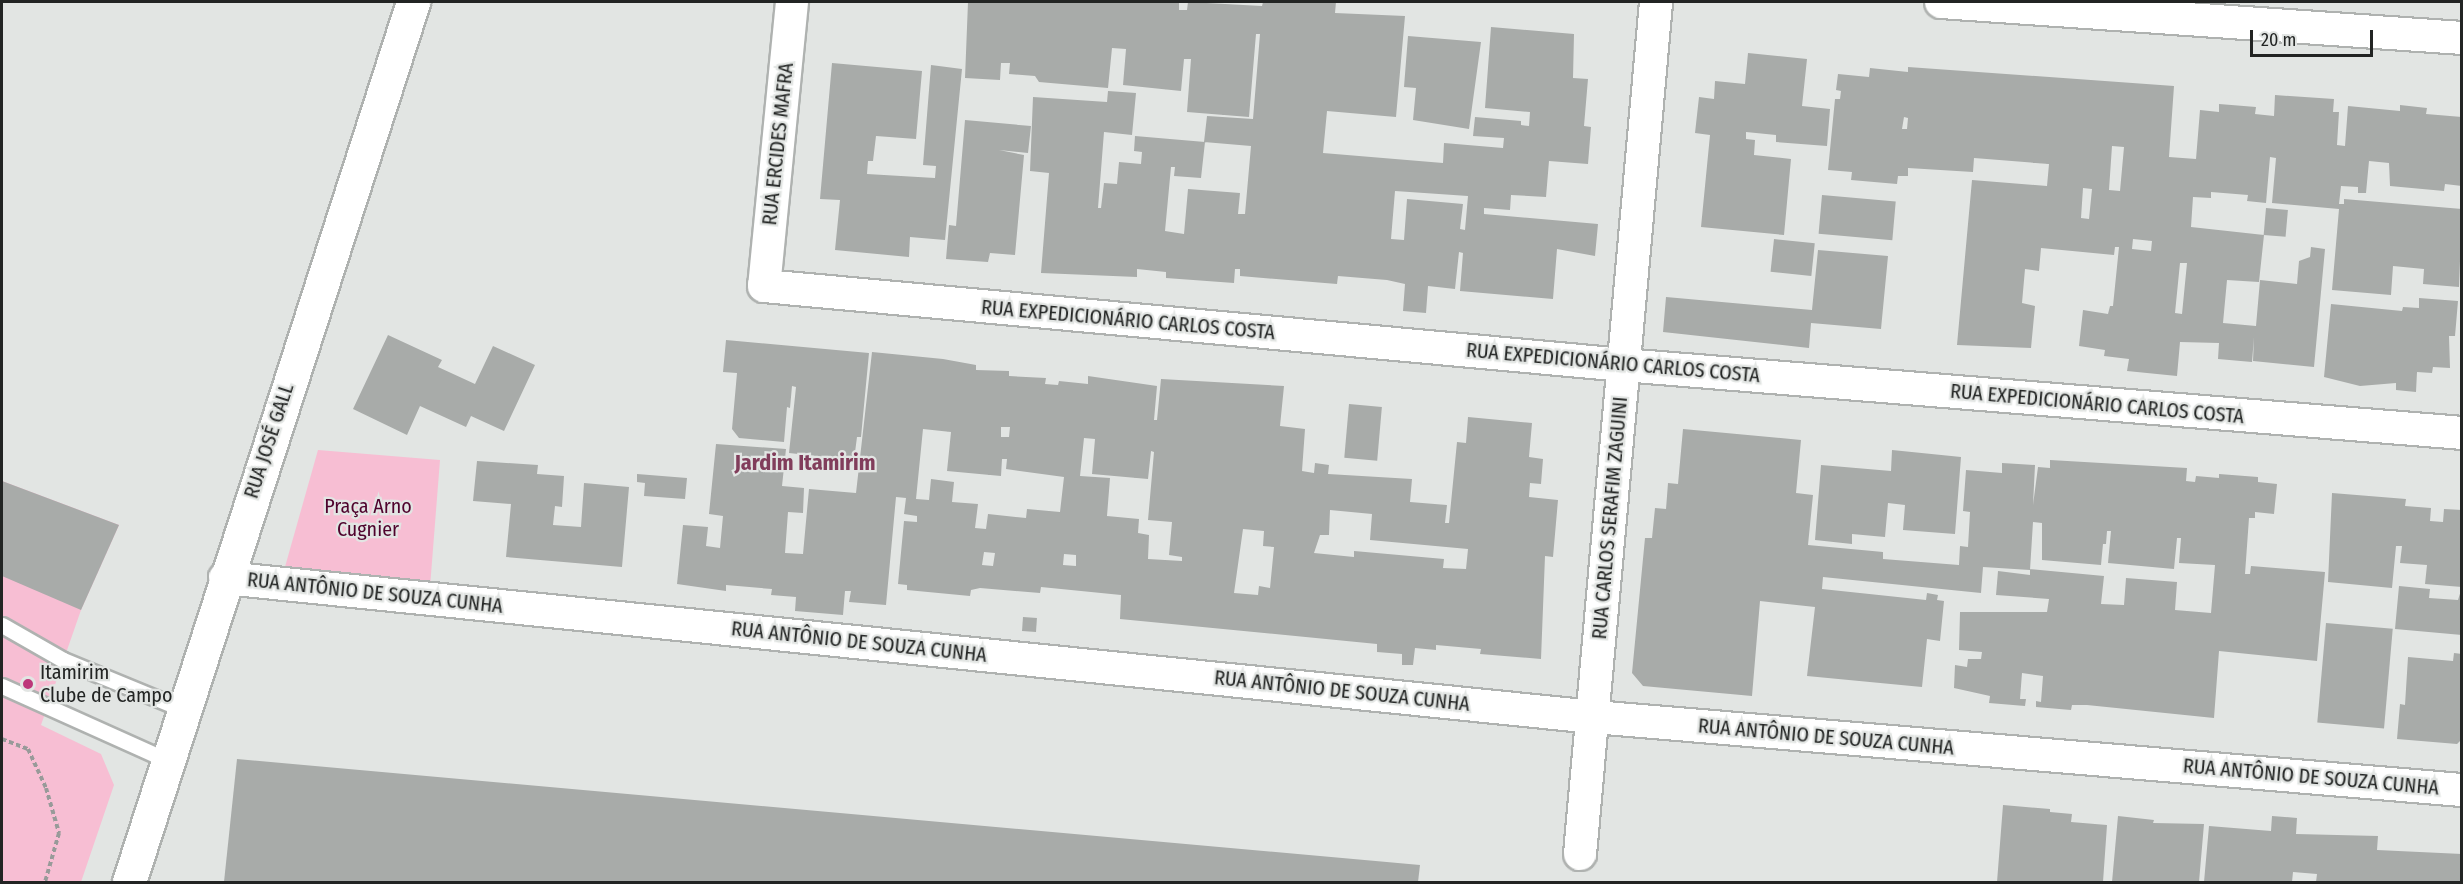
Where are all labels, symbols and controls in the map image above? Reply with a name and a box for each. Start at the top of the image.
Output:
scale bar [2253,18,2376,56]
text: 20 m [2261,29,2296,51]
street label: RUA ERCIDES MAFRA [758,62,798,226]
street label: RUA EXPEDICIONÁRIO CARLOS COSTA [980,295,1276,345]
street label: RUA EXPEDICIONÁRIO CARLOS COSTA [1465,338,1761,388]
street label: RUA EXPEDICIONÁRIO CARLOS COSTA [1949,379,2245,429]
street label: RUA JOSÉ GALL [239,381,299,501]
street label: RUA CARLOS SERAFIM ZAGUINI [1587,396,1633,640]
district label: Jardim Itamirim [734,450,876,476]
park label: Praça Arno Cugnier [324,495,412,542]
street label: RUA ANTÔNIO DE SOUZA CUNHA [246,568,504,618]
street label: RUA ANTÔNIO DE SOUZA CUNHA [730,617,988,667]
place label: Itamirim Clube de Campo [40,660,173,707]
street label: RUA ANTÔNIO DE SOUZA CUNHA [1213,666,1471,716]
marker: Itamirim Clube de Campo [21,677,35,691]
street label: RUA ANTÔNIO DE SOUZA CUNHA [1697,714,1955,760]
street label: RUA ANTÔNIO DE SOUZA CUNHA [2182,754,2440,800]

